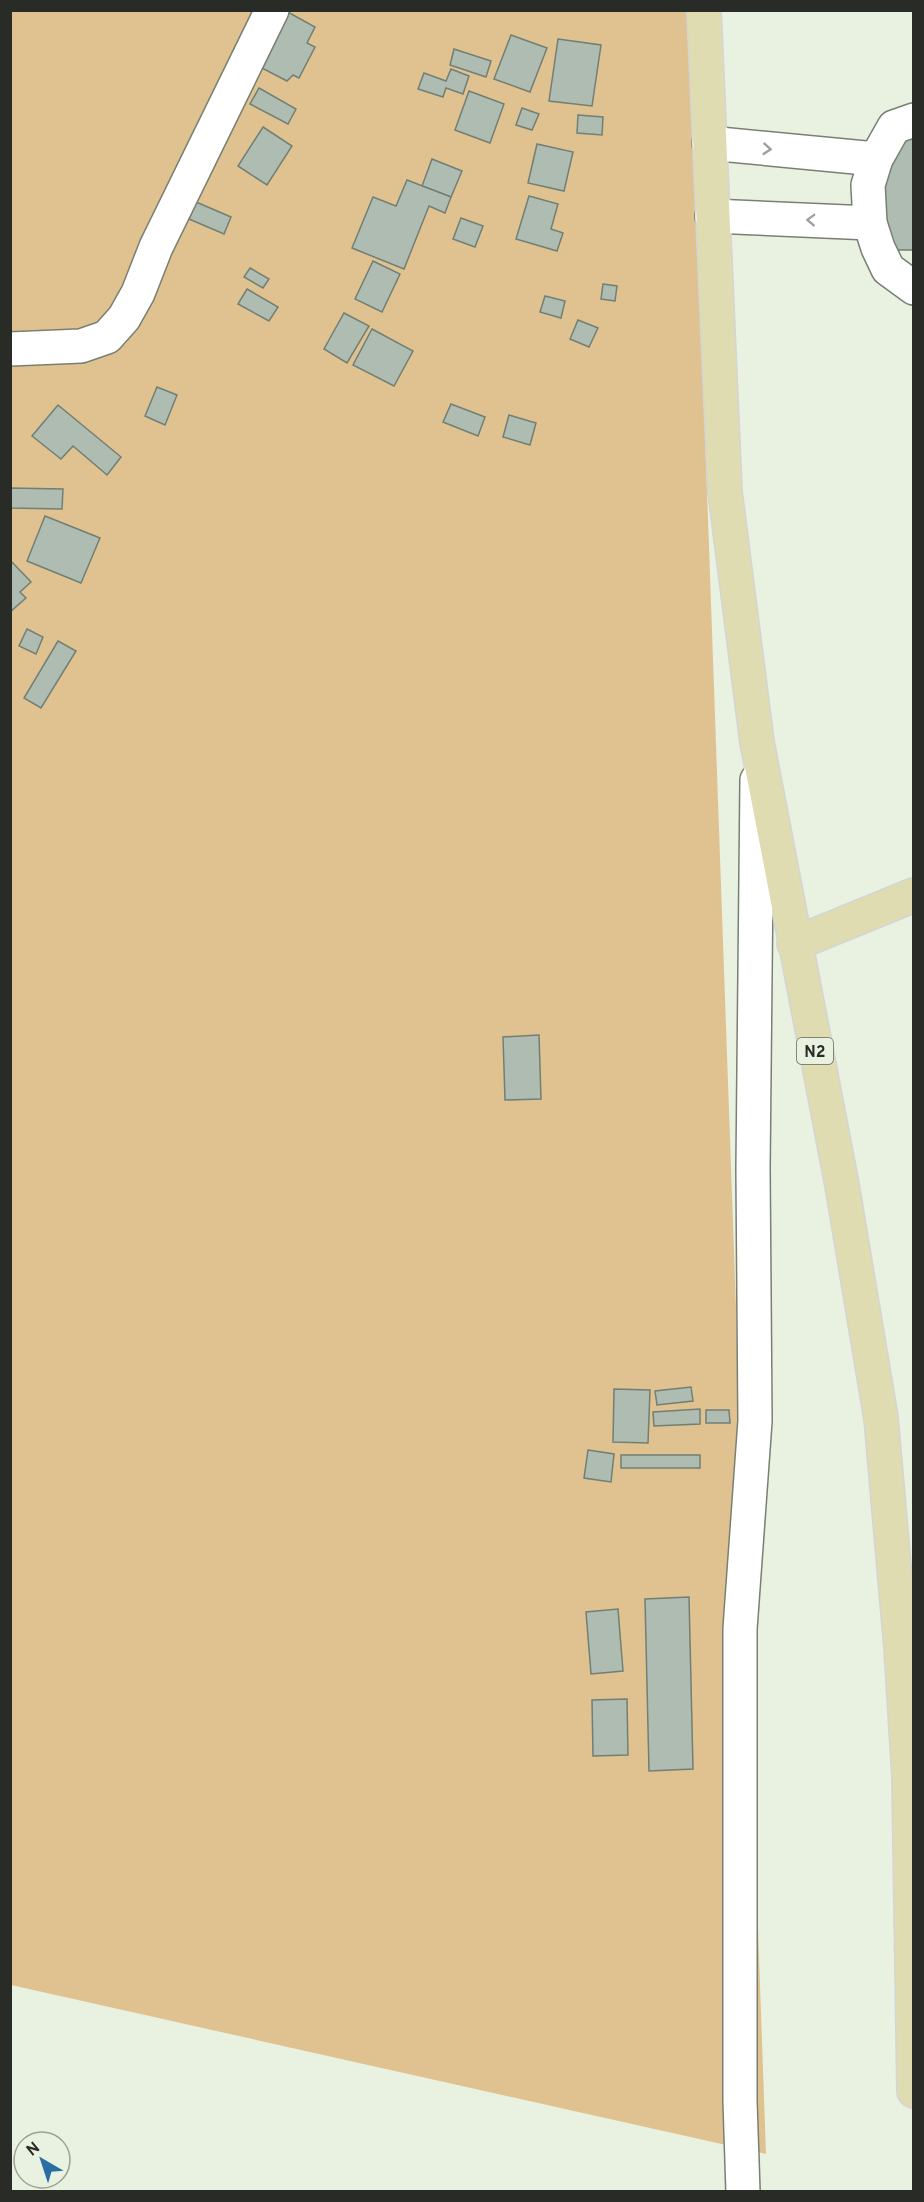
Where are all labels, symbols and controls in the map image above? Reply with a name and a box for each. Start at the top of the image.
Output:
one-way arrow [763,142,772,155]
one-way arrow [807,214,816,227]
road number: N2 [797,1038,833,1064]
north arrow [12,2130,72,2190]
text: N [23,2139,45,2161]

